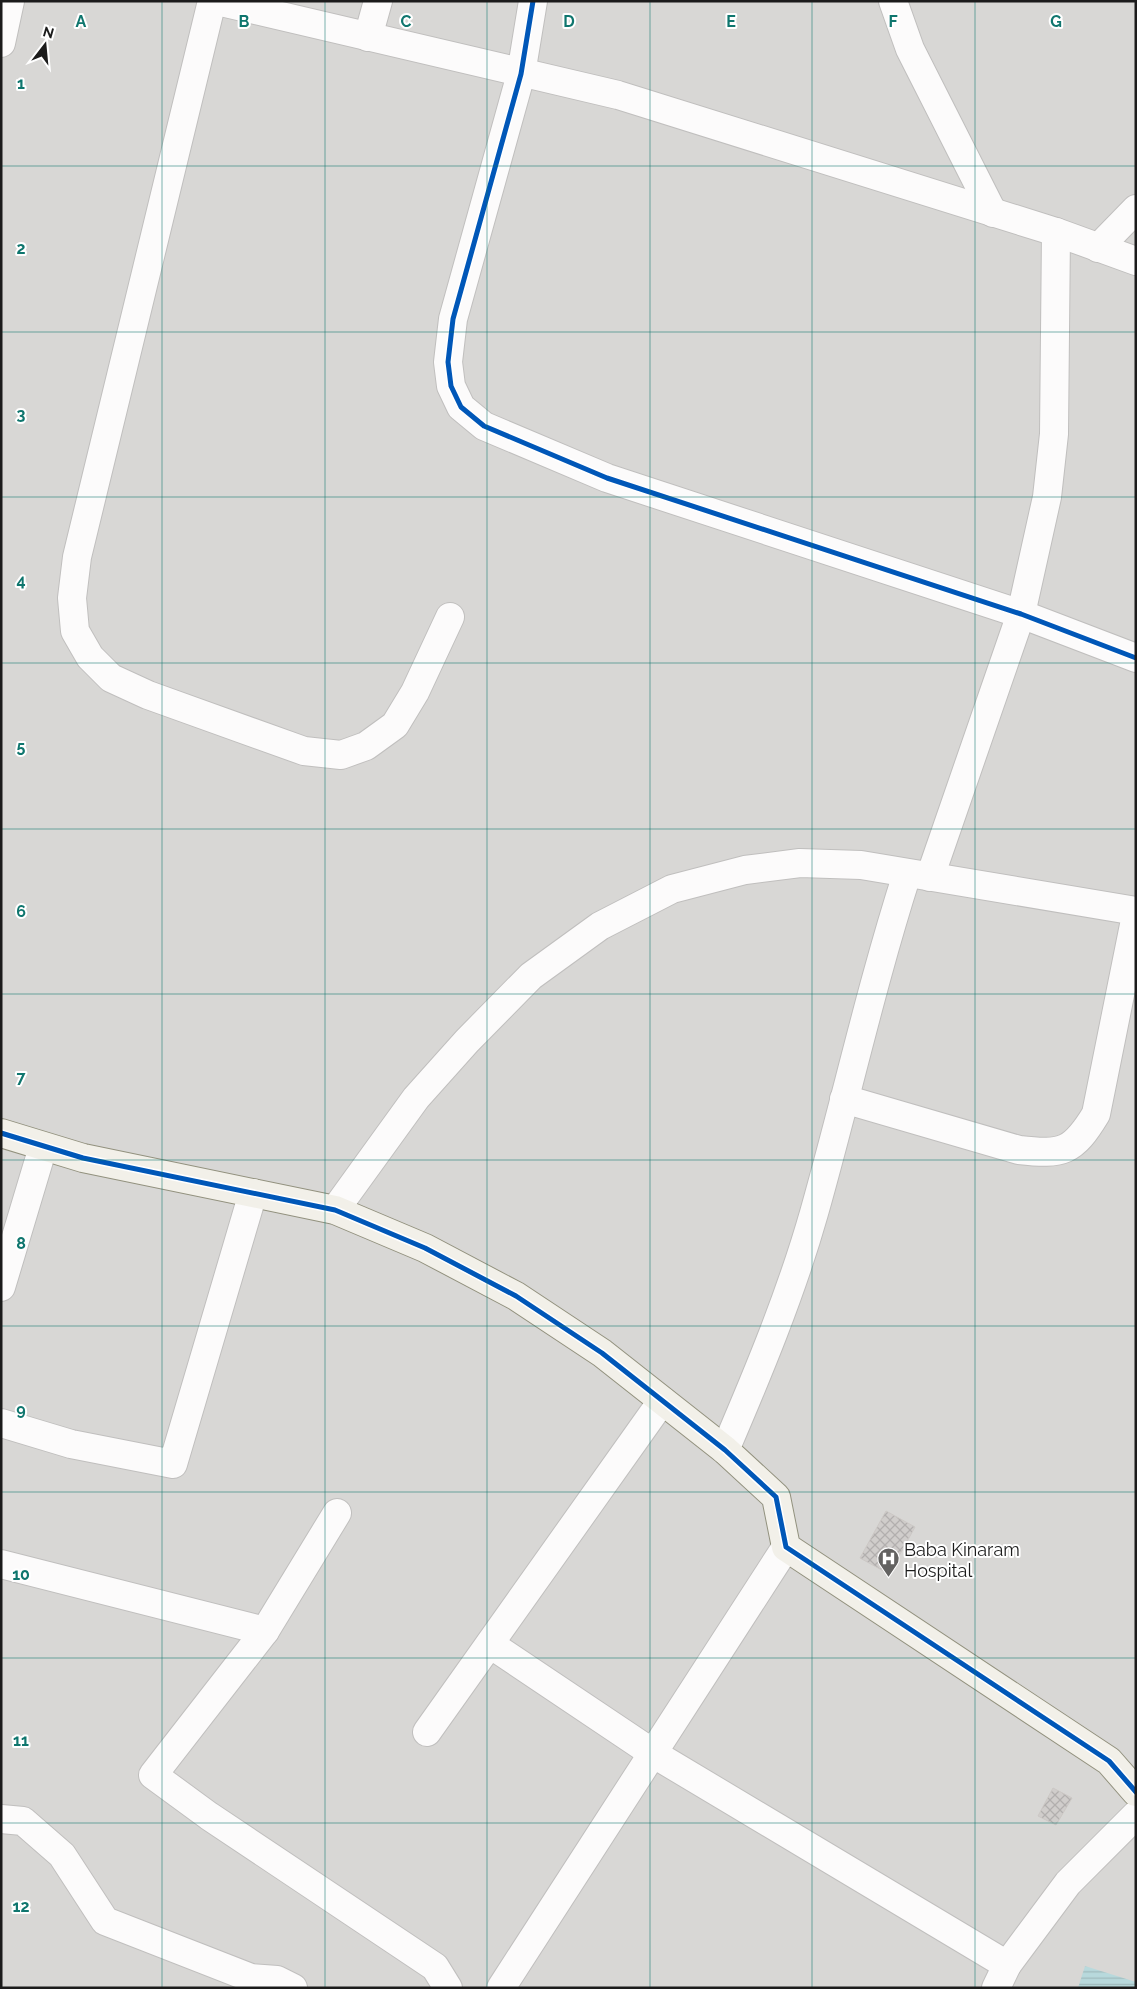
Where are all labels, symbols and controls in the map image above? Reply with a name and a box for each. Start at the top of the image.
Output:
text: A [76,12,87,31]
text: B [239,12,250,31]
text: C [401,12,412,31]
text: D [563,12,575,31]
text: E [726,12,736,31]
text: F [888,12,898,31]
text: G [1050,12,1062,31]
north arrow [20,20,70,70]
text: N [41,23,56,42]
text: 1 [17,74,25,93]
text: 2 [16,239,26,258]
text: 3 [17,405,26,424]
text: 4 [16,571,26,590]
text: 5 [17,737,26,756]
text: 6 [16,902,26,921]
text: 7 [17,1068,26,1087]
text: 8 [16,1234,26,1253]
text: 9 [16,1400,26,1419]
place label: Baba Kinaram Hospital [904,1539,1020,1581]
hospital icon: Baba Kinaram Hospital [876,1547,900,1578]
text: 10 [12,1565,30,1584]
text: 11 [13,1731,29,1750]
text: 12 [13,1897,29,1916]

